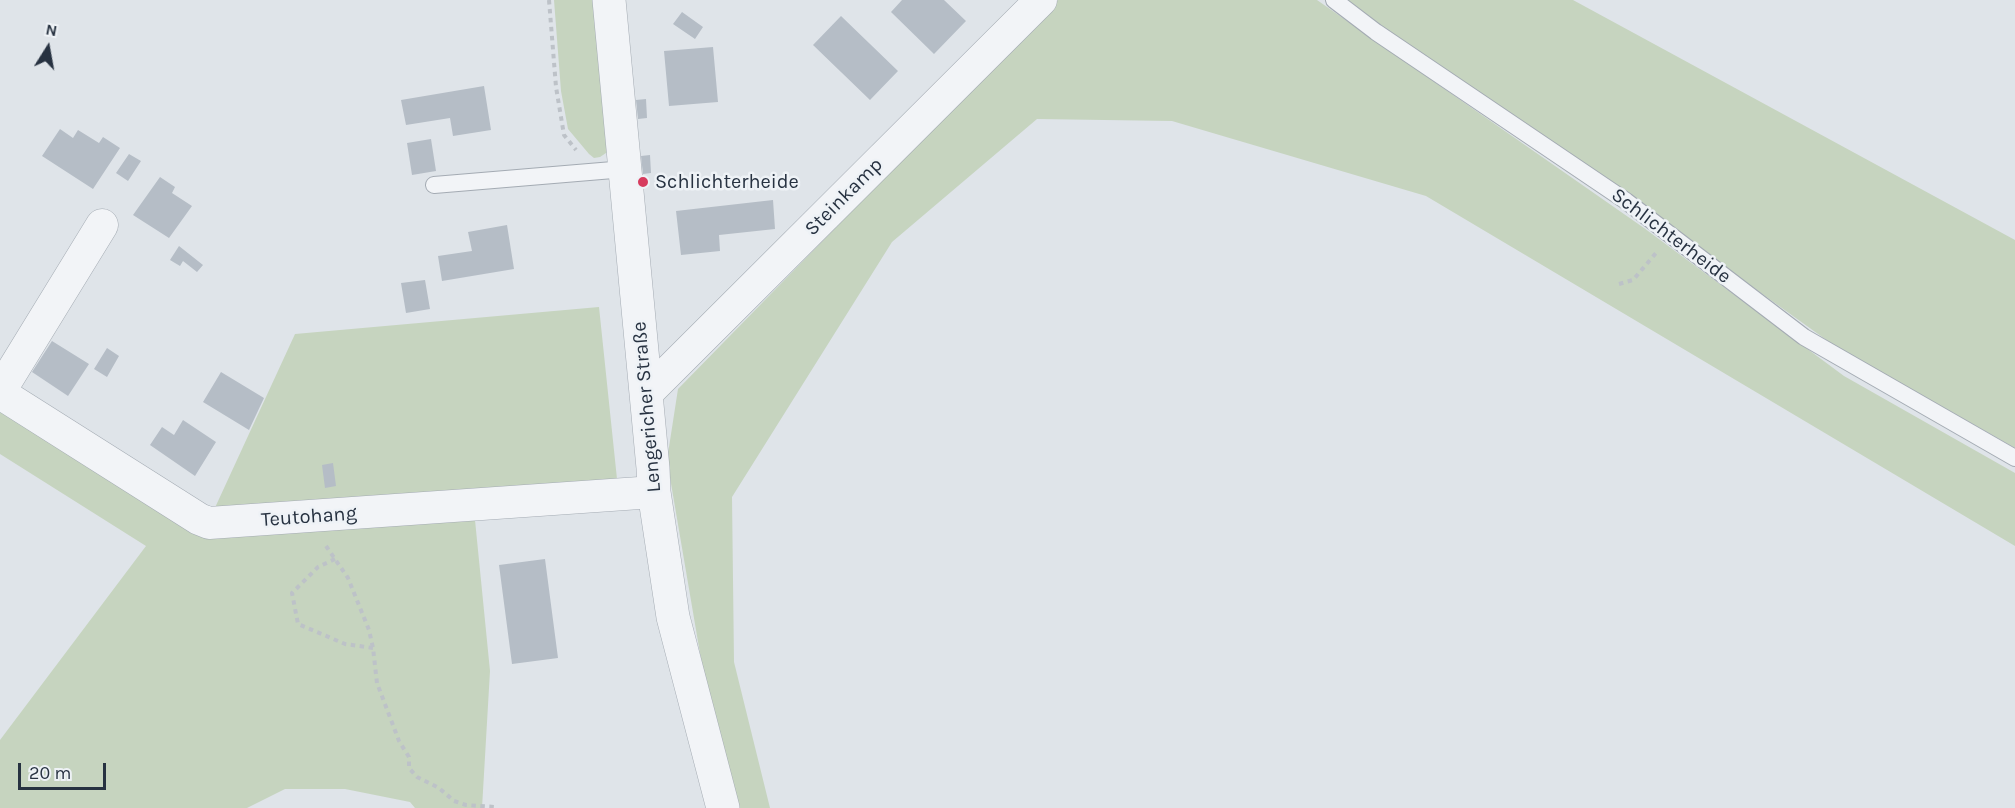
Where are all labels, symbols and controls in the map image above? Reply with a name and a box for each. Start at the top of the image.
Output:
north arrow [18,18,78,78]
text: N [44,19,59,40]
street label: Steinkamp [800,153,888,241]
place label: Schlichterheide [655,170,799,194]
marker: Schlichterheide [636,175,650,189]
street label: Schlichterheide [1606,183,1736,289]
street label: Lengericher Straße [628,321,666,493]
street label: Teutohang [260,502,358,532]
scale bar [21,751,110,789]
text: 20 m [29,762,71,784]

